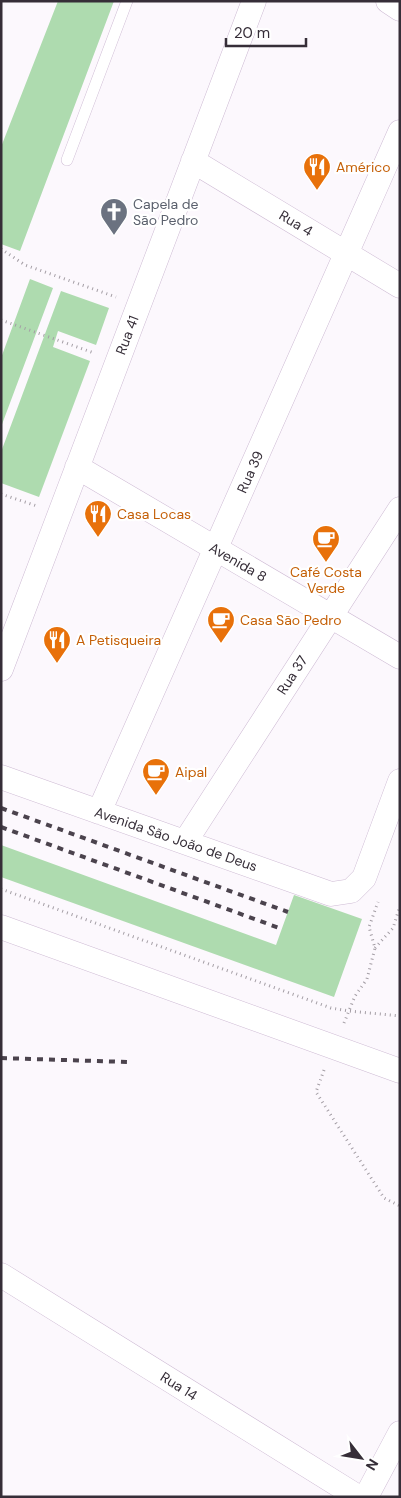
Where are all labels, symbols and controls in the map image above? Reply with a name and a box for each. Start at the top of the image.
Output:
scale bar [226,15,306,47]
text: 20 m [234,23,270,43]
restaurant icon: Américo [302,152,332,191]
place label: Américo [336,158,391,176]
place label: Capela de São Pedro [133,195,199,229]
church icon: Capela de São Pedro [99,197,129,236]
street label: Rua 4 [276,206,317,240]
street label: Rua 41 [111,313,143,357]
street label: Rua 39 [233,448,267,496]
restaurant icon: Casa Locas [83,499,113,538]
place label: Casa Locas [117,505,191,523]
cafe icon: Café Costa Verde [311,524,341,563]
street label: Avenida 8 [206,538,270,586]
place label: Café Costa Verde [290,563,362,597]
cafe icon: Casa São Pedro [206,605,236,644]
place label: Casa São Pedro [240,611,341,629]
restaurant icon: A Petisqueira [42,625,72,664]
place label: A Petisqueira [76,631,161,649]
street label: Rua 37 [273,652,311,698]
cafe icon: Aipal [141,757,171,796]
place label: Aipal [175,763,207,781]
street label: Avenida São João de Deus [92,803,260,875]
street label: Rua 14 [157,1368,201,1405]
north arrow [336,1433,386,1483]
text: N [362,1456,382,1474]

